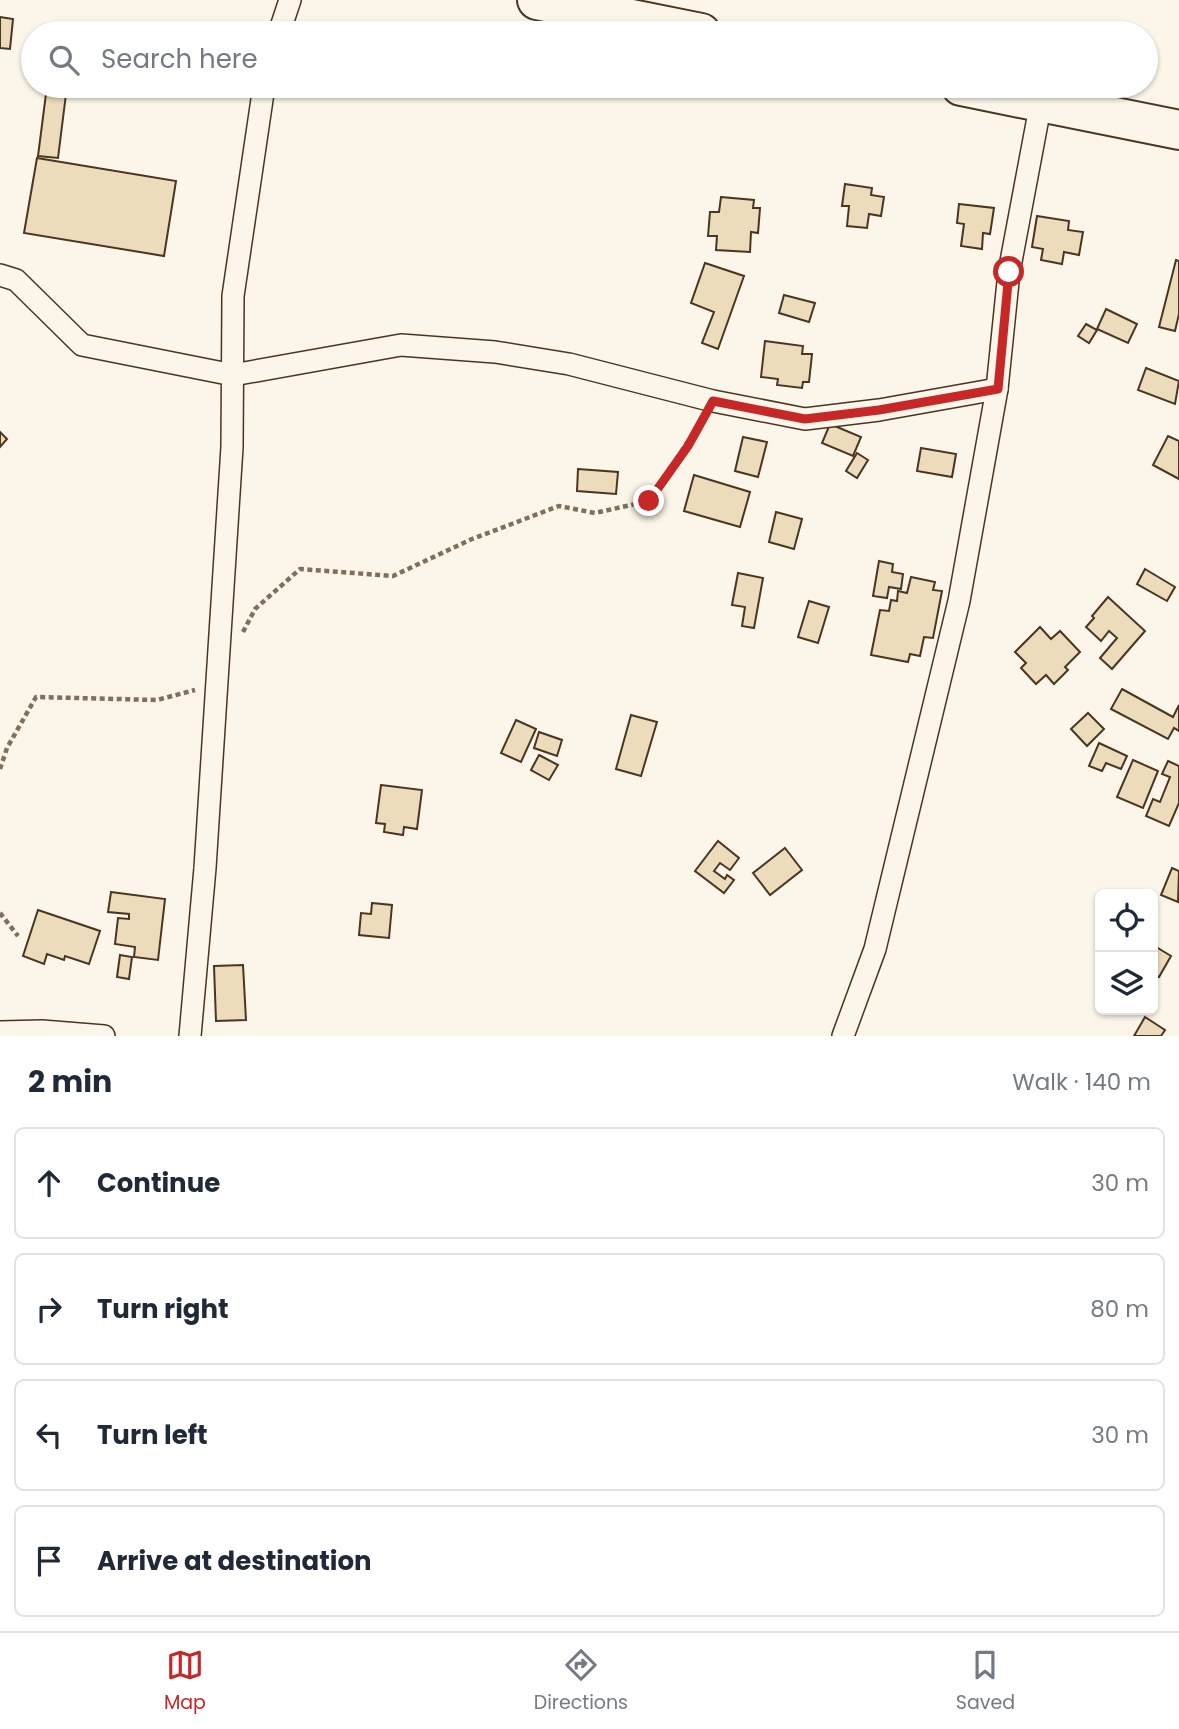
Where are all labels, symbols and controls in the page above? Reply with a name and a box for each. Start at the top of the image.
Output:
search box [21,21,1158,98]
icon: search [45,41,83,79]
text: Search here [101,41,258,77]
route start [993,256,1024,287]
route end [633,485,664,516]
map controls [1095,889,1158,1015]
button: locate [1095,889,1158,952]
button: layers [1095,952,1158,1015]
text: 2 min [28,1060,112,1103]
text: Walk · 140 m [1012,1066,1151,1098]
icon: ahead [30,1164,68,1202]
text: Continue [97,1165,220,1201]
text: 30 m [1091,1167,1149,1199]
icon: right [30,1290,68,1328]
text: Turn right [97,1291,229,1327]
text: 80 m [1090,1293,1149,1325]
icon: left [30,1416,68,1454]
text: Turn left [97,1417,208,1453]
text: 30 m [1091,1419,1149,1451]
icon: arrive [30,1542,68,1580]
text: Arrive at destination [97,1543,372,1579]
tab: Map [164,1646,206,1717]
tab: Directions [534,1646,628,1717]
tab: Saved [956,1646,1015,1717]

